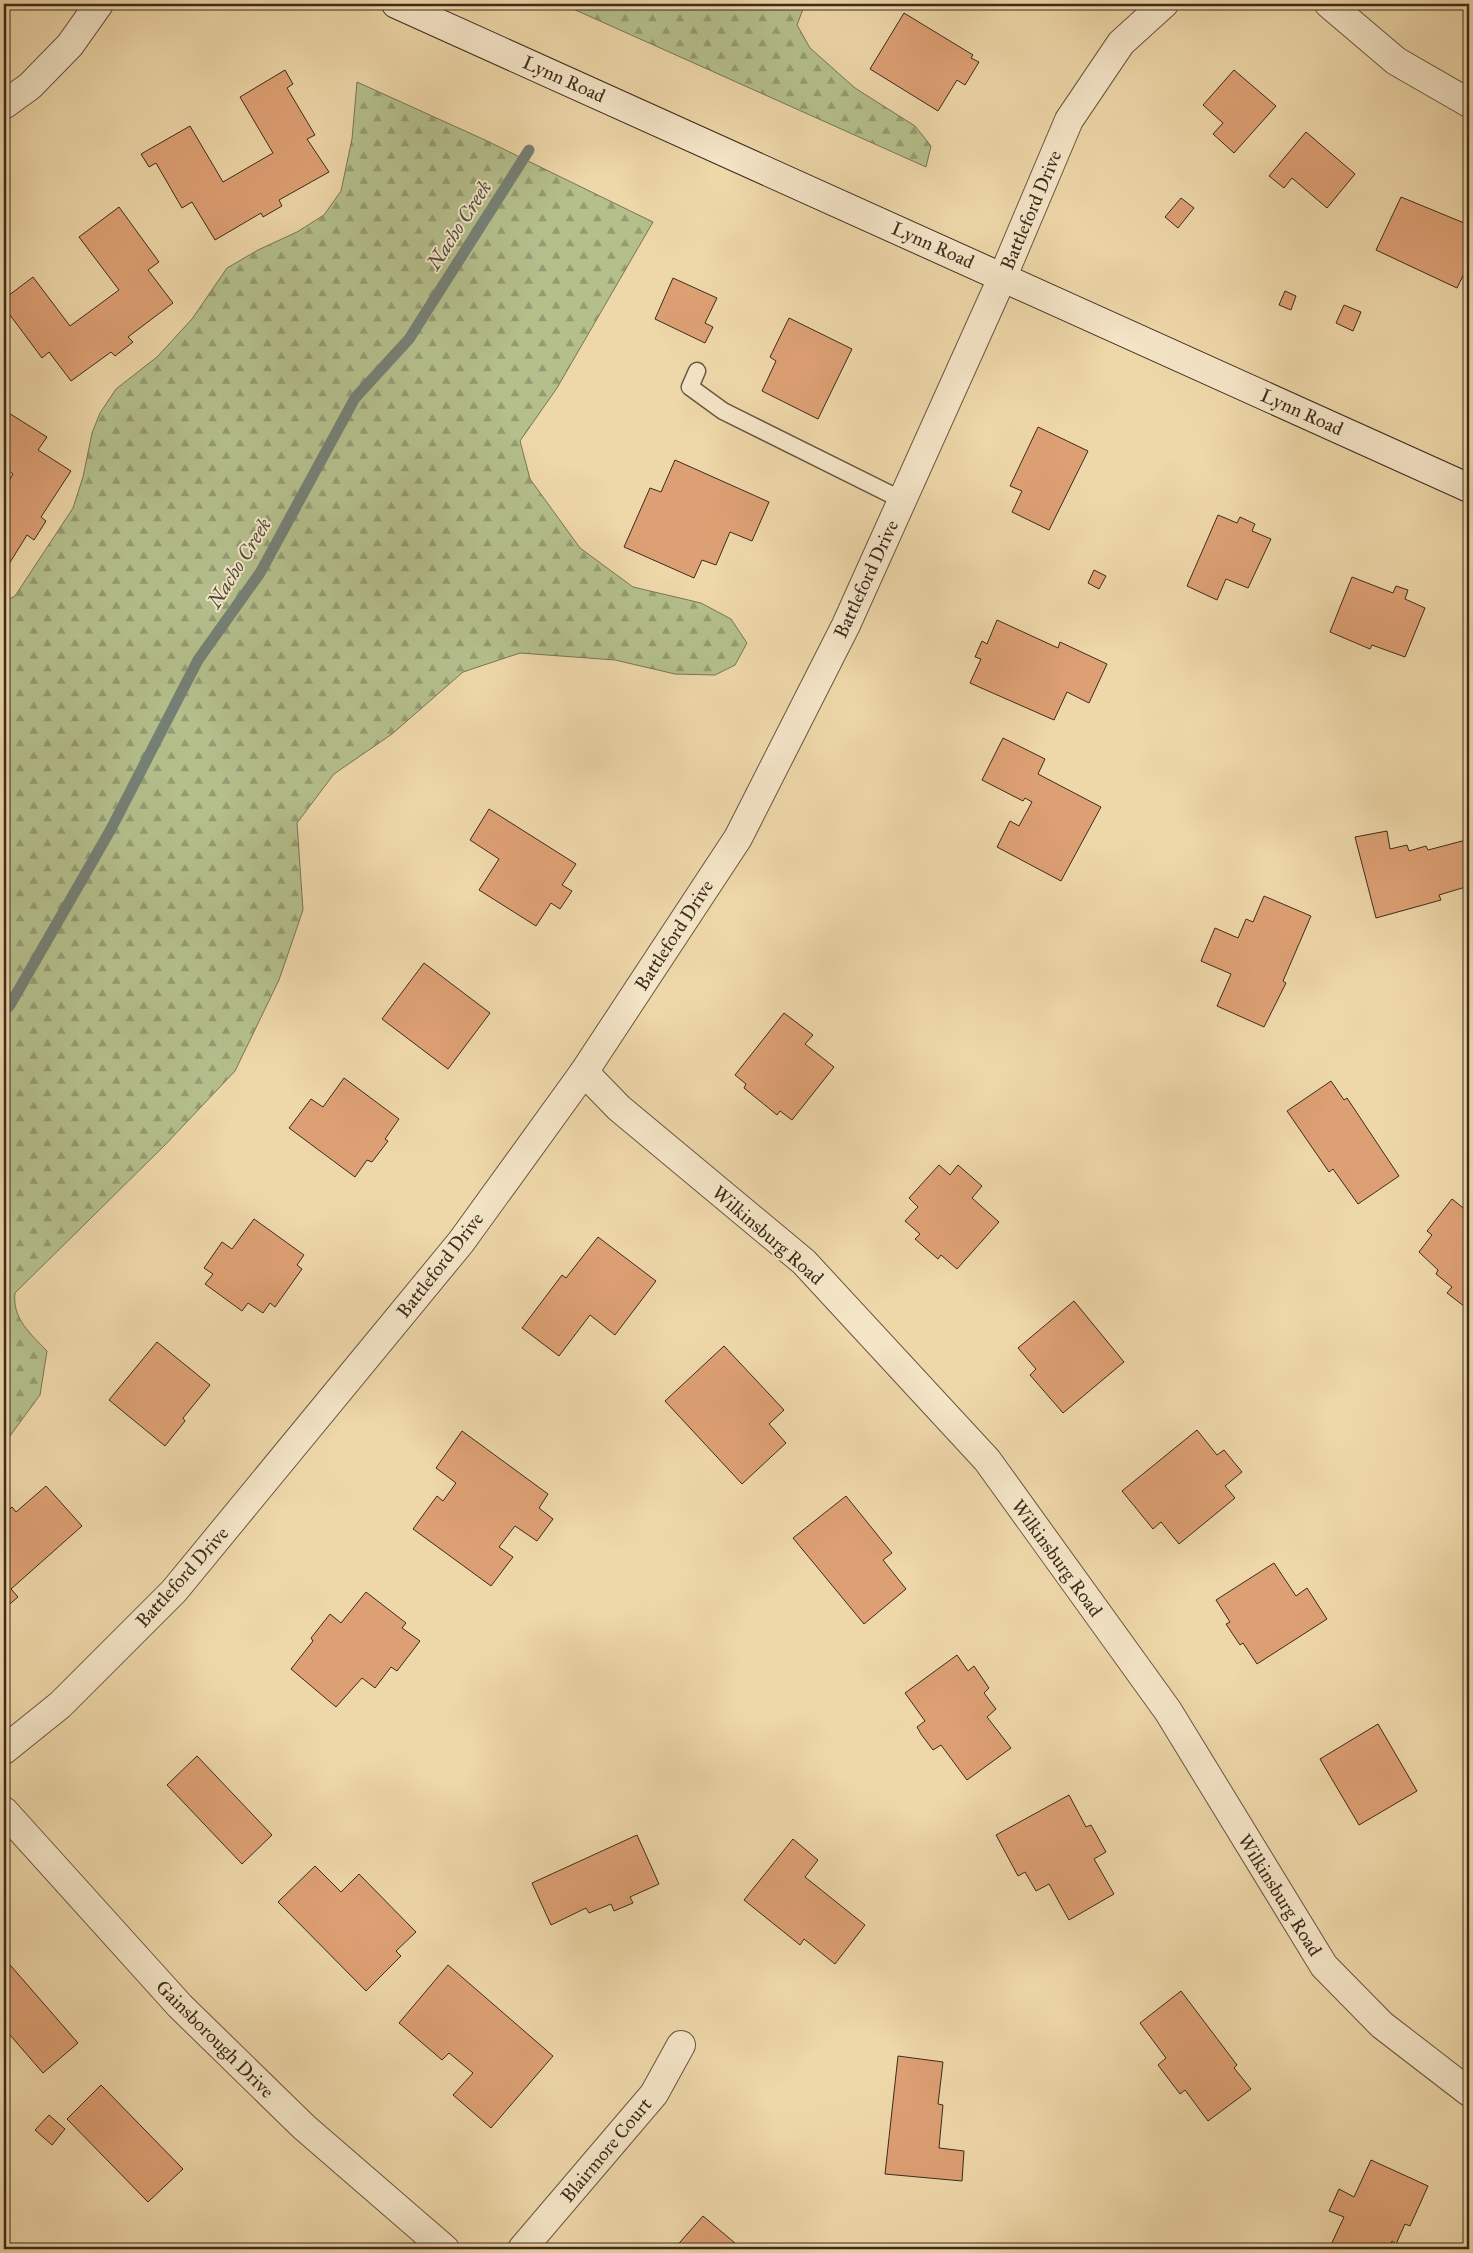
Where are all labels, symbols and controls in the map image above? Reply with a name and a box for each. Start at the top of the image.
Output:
street label: Lynn Road [519,51,609,108]
street label: Battleford Drive [995,147,1067,273]
water label: Nacho Creek [421,176,497,275]
street label: Lynn Road [888,217,978,274]
street label: Lynn Road [1257,384,1347,441]
water label: Nacho Creek [201,514,276,613]
street label: Battleford Drive [829,516,903,642]
street label: Battleford Drive [630,875,718,995]
street label: Wilkinsburg Road [707,1181,829,1290]
street label: Battleford Drive [392,1208,488,1322]
street label: Wilkinsburg Road [1006,1495,1108,1622]
street label: Battleford Drive [131,1522,233,1632]
street label: Wilkinsburg Road [1232,1830,1327,1961]
street label: Gainsborough Drive [150,1975,279,2104]
street label: Blairmore Court [556,2093,657,2207]

